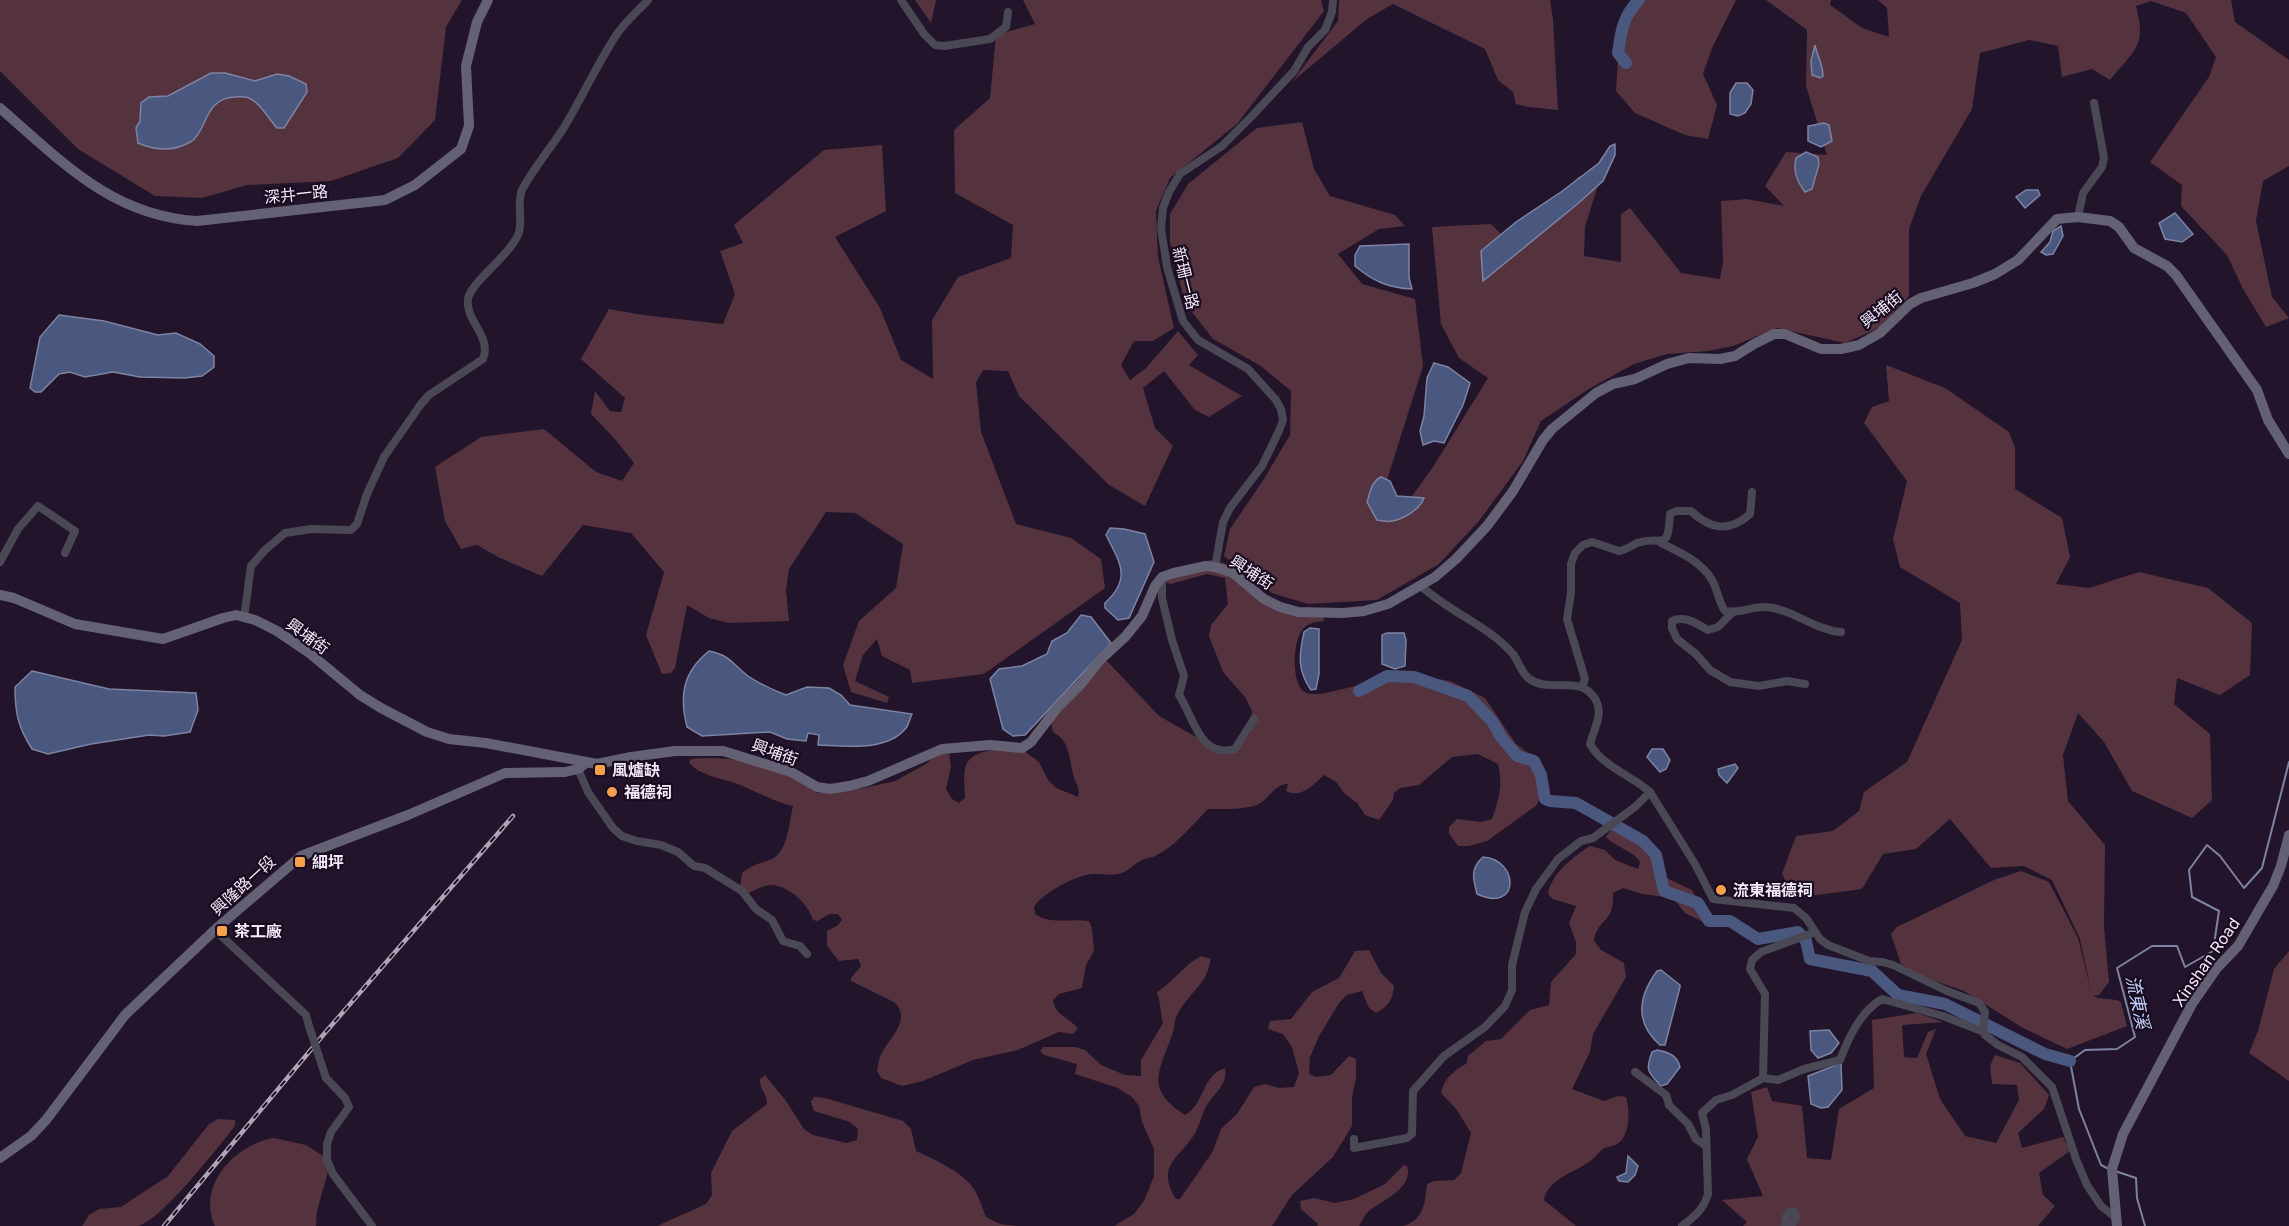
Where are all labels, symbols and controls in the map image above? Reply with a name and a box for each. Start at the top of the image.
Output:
street label: 深井一路 [263,181,329,207]
street label: 新珊一路 [1169,245,1203,311]
street label: 興埔街 [1856,286,1906,332]
street label: 興埔街 [1226,551,1278,593]
street label: 興埔街 [283,614,333,658]
street label: 興埔街 [749,734,801,770]
place label: 風爐缺 [612,760,660,780]
marker: 風爐缺 [593,763,607,777]
place label: 福德祠 [624,782,672,802]
marker: 福德祠 [605,785,619,799]
street label: 興隆路一段 [207,851,279,919]
place label: 細坪 [312,852,344,872]
marker: 細坪 [293,855,307,869]
place label: 流東福德祠 [1733,880,1813,900]
marker: 流東福德祠 [1714,883,1728,897]
street label: Xinshan Road [2168,914,2244,1010]
place label: 茶工廠 [234,921,282,941]
marker: 茶工廠 [215,924,229,938]
water label: 流東溪 [2122,973,2155,1034]

